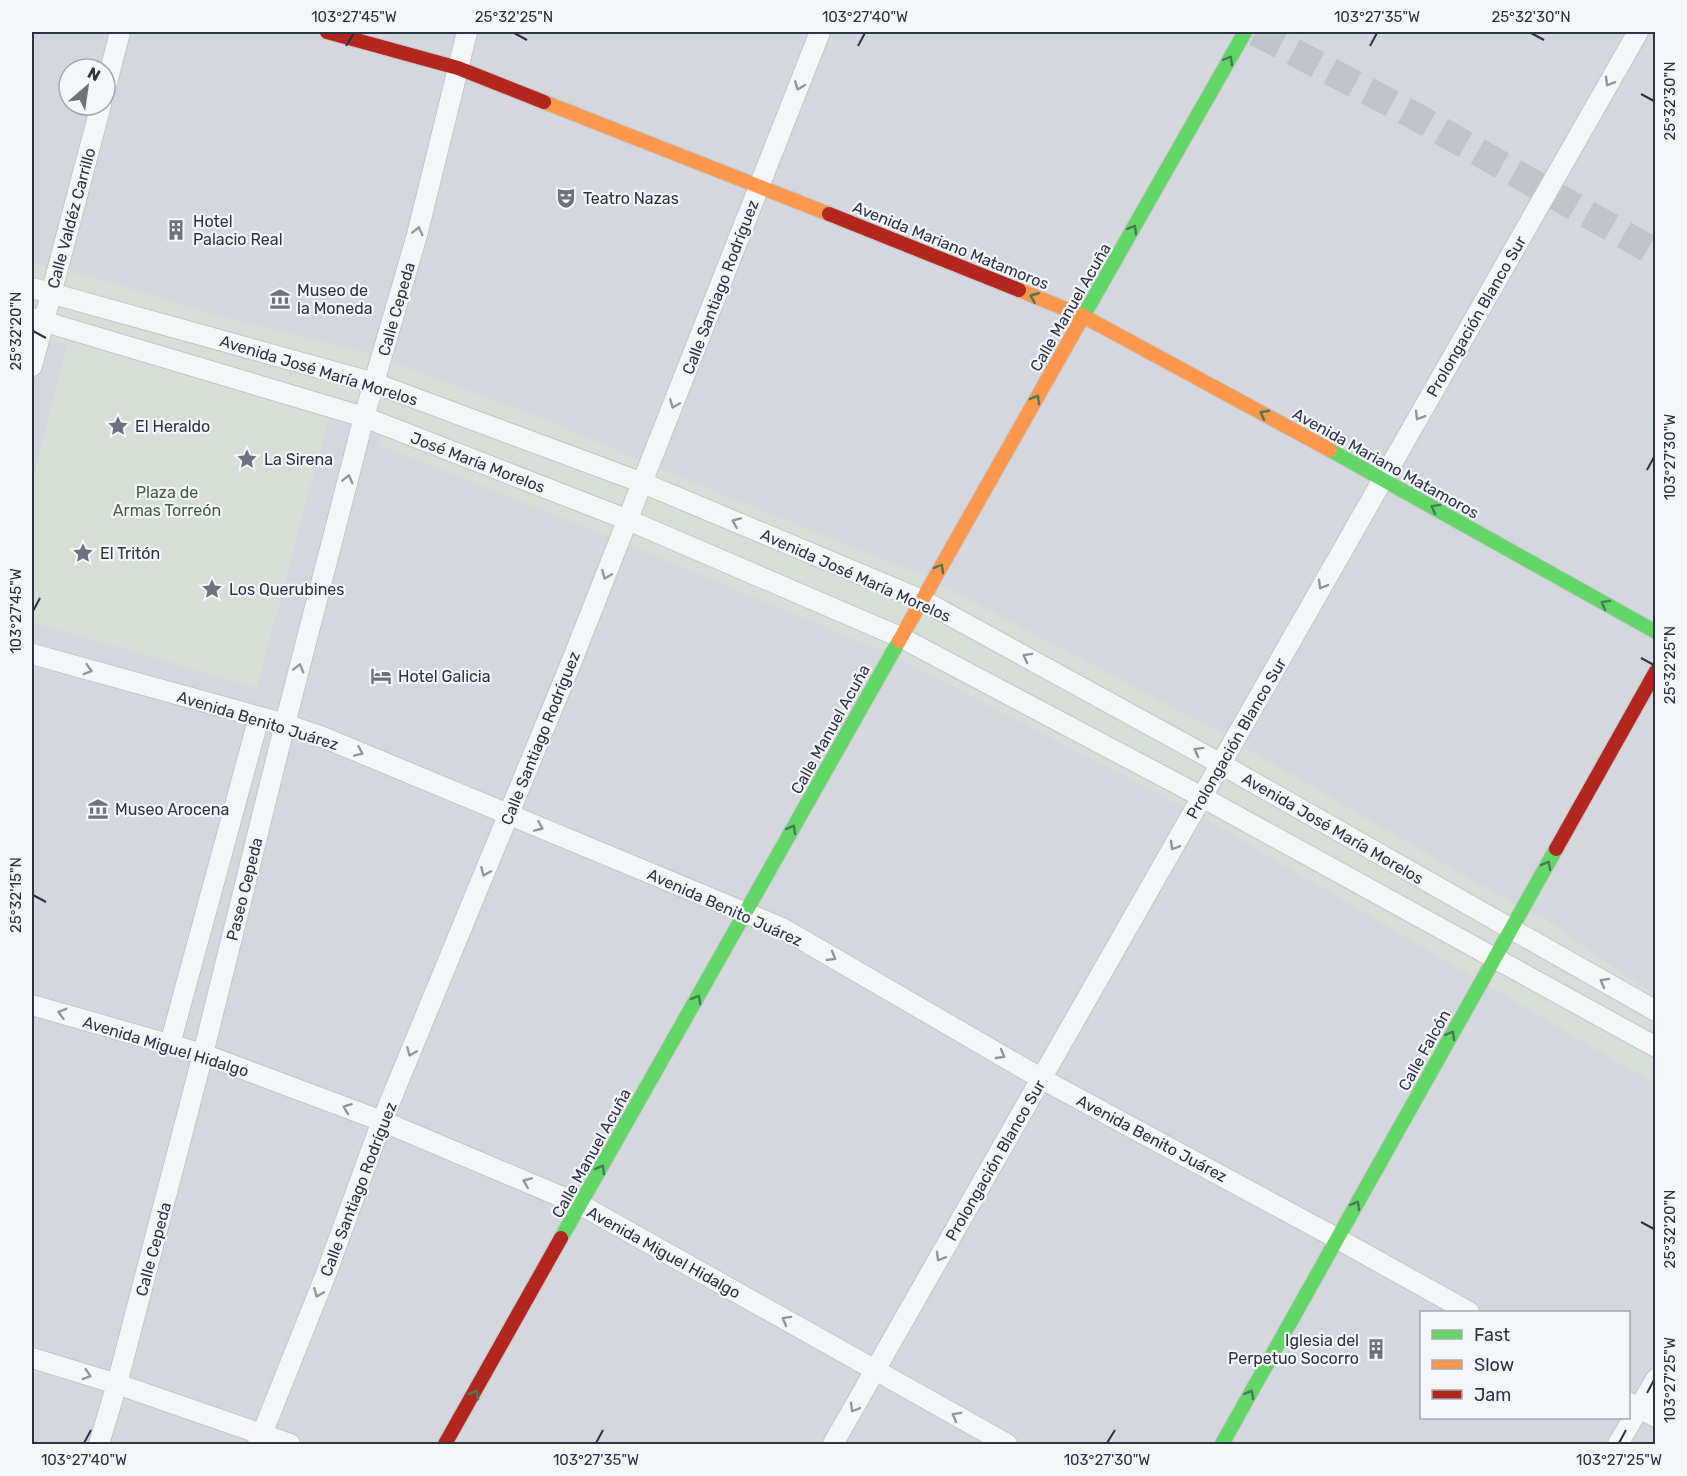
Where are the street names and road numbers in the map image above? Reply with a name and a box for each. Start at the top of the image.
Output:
street label: Calle Valdéz Carrillo [44,146,99,291]
street label: Calle Santiago Rodríguez [678,197,763,377]
street label: Avenida Mariano Matamoros [850,197,1052,294]
street label: Prolongación Blanco Sur [1423,232,1530,400]
street label: Calle Manuel Acuña [1026,240,1115,375]
street label: Calle Cepeda [374,260,419,358]
street label: Avenida José María Morelos [217,331,420,410]
street label: Avenida Mariano Matamoros [1289,404,1482,523]
street label: José María Morelos [408,428,548,497]
street label: Avenida José María Morelos [758,525,954,626]
street label: Calle Santiago Rodríguez [497,649,584,828]
street label: Prolongación Blanco Sur [1183,654,1290,822]
street label: Calle Manuel Acuña [787,661,874,797]
street label: Avenida Benito Juárez [175,687,341,754]
street label: Avenida José María Morelos [1239,769,1427,888]
street label: Paseo Cepeda [222,836,266,943]
street label: Avenida Benito Juárez [644,865,805,950]
street label: Calle Falcón [1394,1007,1454,1094]
street label: Avenida Miguel Hidalgo [81,1012,251,1081]
street label: Prolongación Blanco Sur [942,1076,1049,1244]
street label: Calle Manuel Acuña [548,1085,635,1221]
street label: Avenida Benito Juárez [1073,1091,1230,1186]
street label: Calle Santiago Rodríguez [316,1099,401,1279]
street label: Calle Cepeda [132,1200,175,1298]
street label: Avenida Miguel Hidalgo [584,1202,744,1303]

